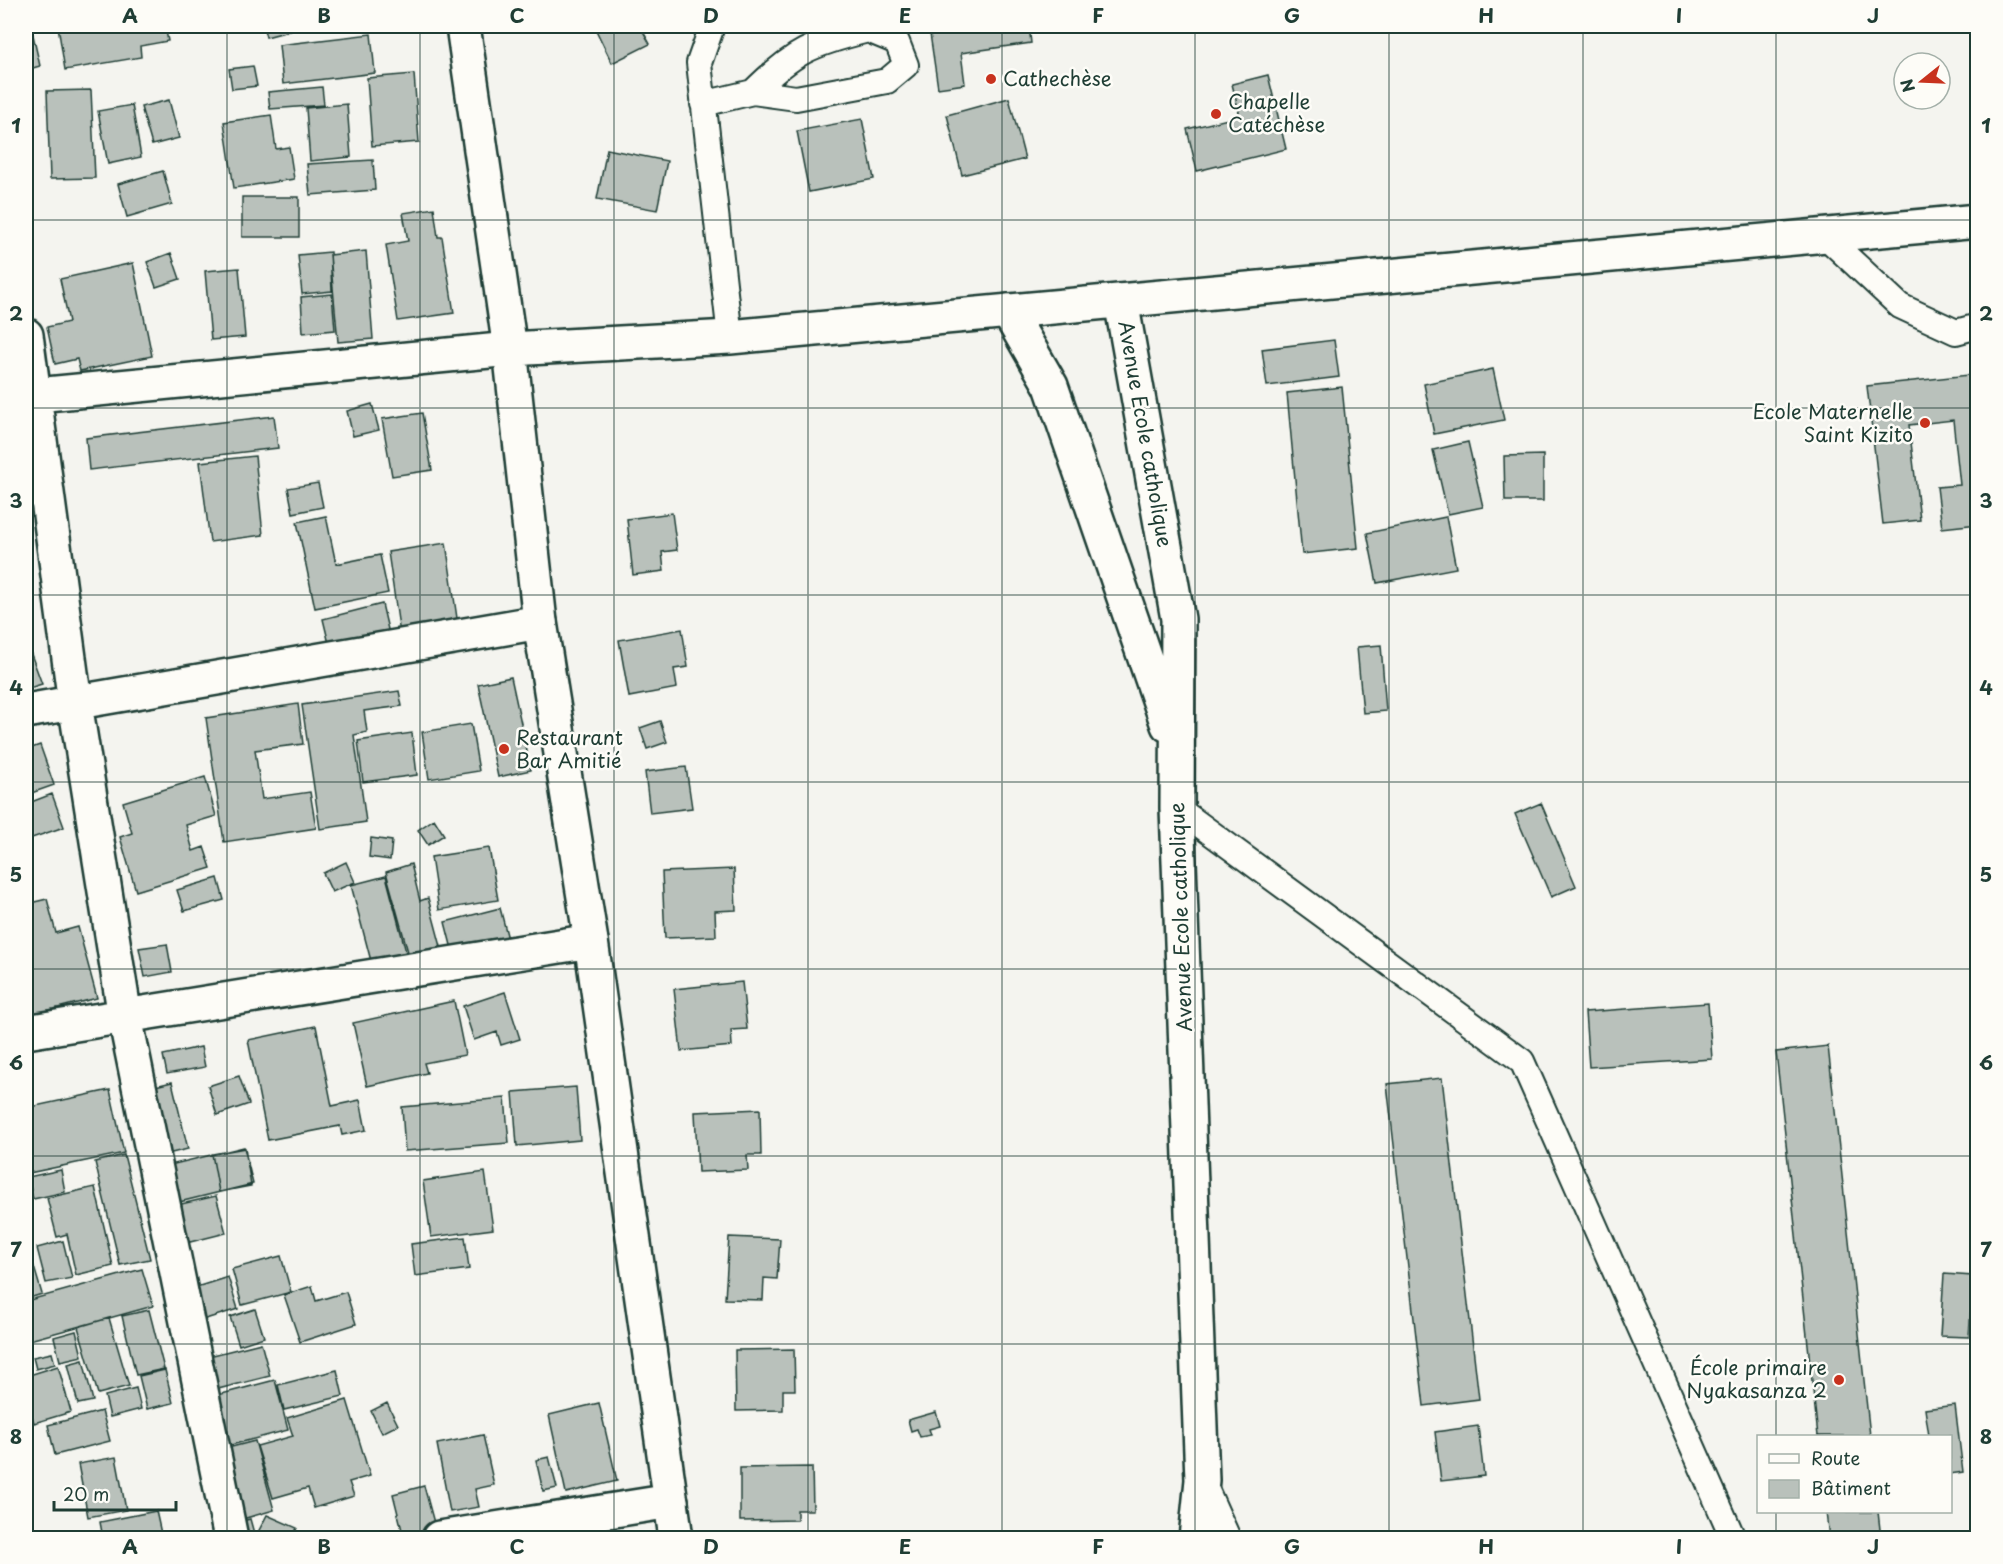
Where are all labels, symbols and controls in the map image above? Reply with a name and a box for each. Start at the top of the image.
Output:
text: A [122,0,138,30]
text: B [317,0,331,30]
text: C [509,0,525,30]
text: D [703,0,719,30]
text: E [899,0,911,30]
text: F [1092,0,1104,30]
text: G [1284,0,1300,30]
text: H [1478,0,1494,30]
text: I [1676,0,1682,30]
text: J [1867,0,1879,30]
north arrow [1892,51,1952,111]
place label: Cathechèse [1003,63,1112,93]
marker: Cathechèse [984,72,998,86]
text: N [1893,76,1920,96]
place label: Chapelle Catéchèse [1228,86,1325,139]
marker: Chapelle Catéchèse [1209,107,1223,121]
text: 1 [11,110,21,140]
text: 1 [1981,110,1991,140]
text: 2 [9,298,23,328]
text: 2 [1979,298,1993,328]
street label: Avenue Ecole catholique [1111,318,1181,550]
place label: Ecole Maternelle Saint Kizito [1752,396,1913,449]
marker: Ecole Maternelle Saint Kizito [1918,416,1932,430]
text: 3 [9,485,23,515]
text: 3 [1979,485,1993,515]
text: 4 [9,672,23,702]
text: 4 [1979,672,1993,702]
place label: Restaurant Bar Amitié [516,722,623,775]
marker: Restaurant Bar Amitié [497,742,511,756]
street label: Avenue Ecole catholique [1161,802,1199,1032]
text: 5 [10,859,22,889]
text: 5 [1980,859,1992,889]
text: 6 [9,1047,23,1077]
text: 6 [1979,1047,1993,1077]
text: 7 [10,1234,22,1264]
text: 7 [1980,1234,1992,1264]
place label: École primaire Nyakasanza 2 [1687,1352,1827,1405]
marker: École primaire Nyakasanza 2 [1832,1373,1846,1387]
text: 8 [10,1421,22,1451]
text: 8 [1980,1421,1992,1451]
legend [1757,1435,1952,1513]
text: Route [1811,1444,1861,1471]
scale bar [54,1474,176,1512]
text: Bâtiment [1811,1474,1891,1501]
text: 20 m [63,1480,109,1507]
text: A [122,1531,138,1561]
text: B [317,1531,331,1561]
text: C [509,1531,525,1561]
text: D [703,1531,719,1561]
text: E [899,1531,911,1561]
text: F [1092,1531,1104,1561]
text: G [1284,1531,1300,1561]
text: H [1478,1531,1494,1561]
text: I [1676,1531,1682,1561]
text: J [1867,1531,1879,1561]

